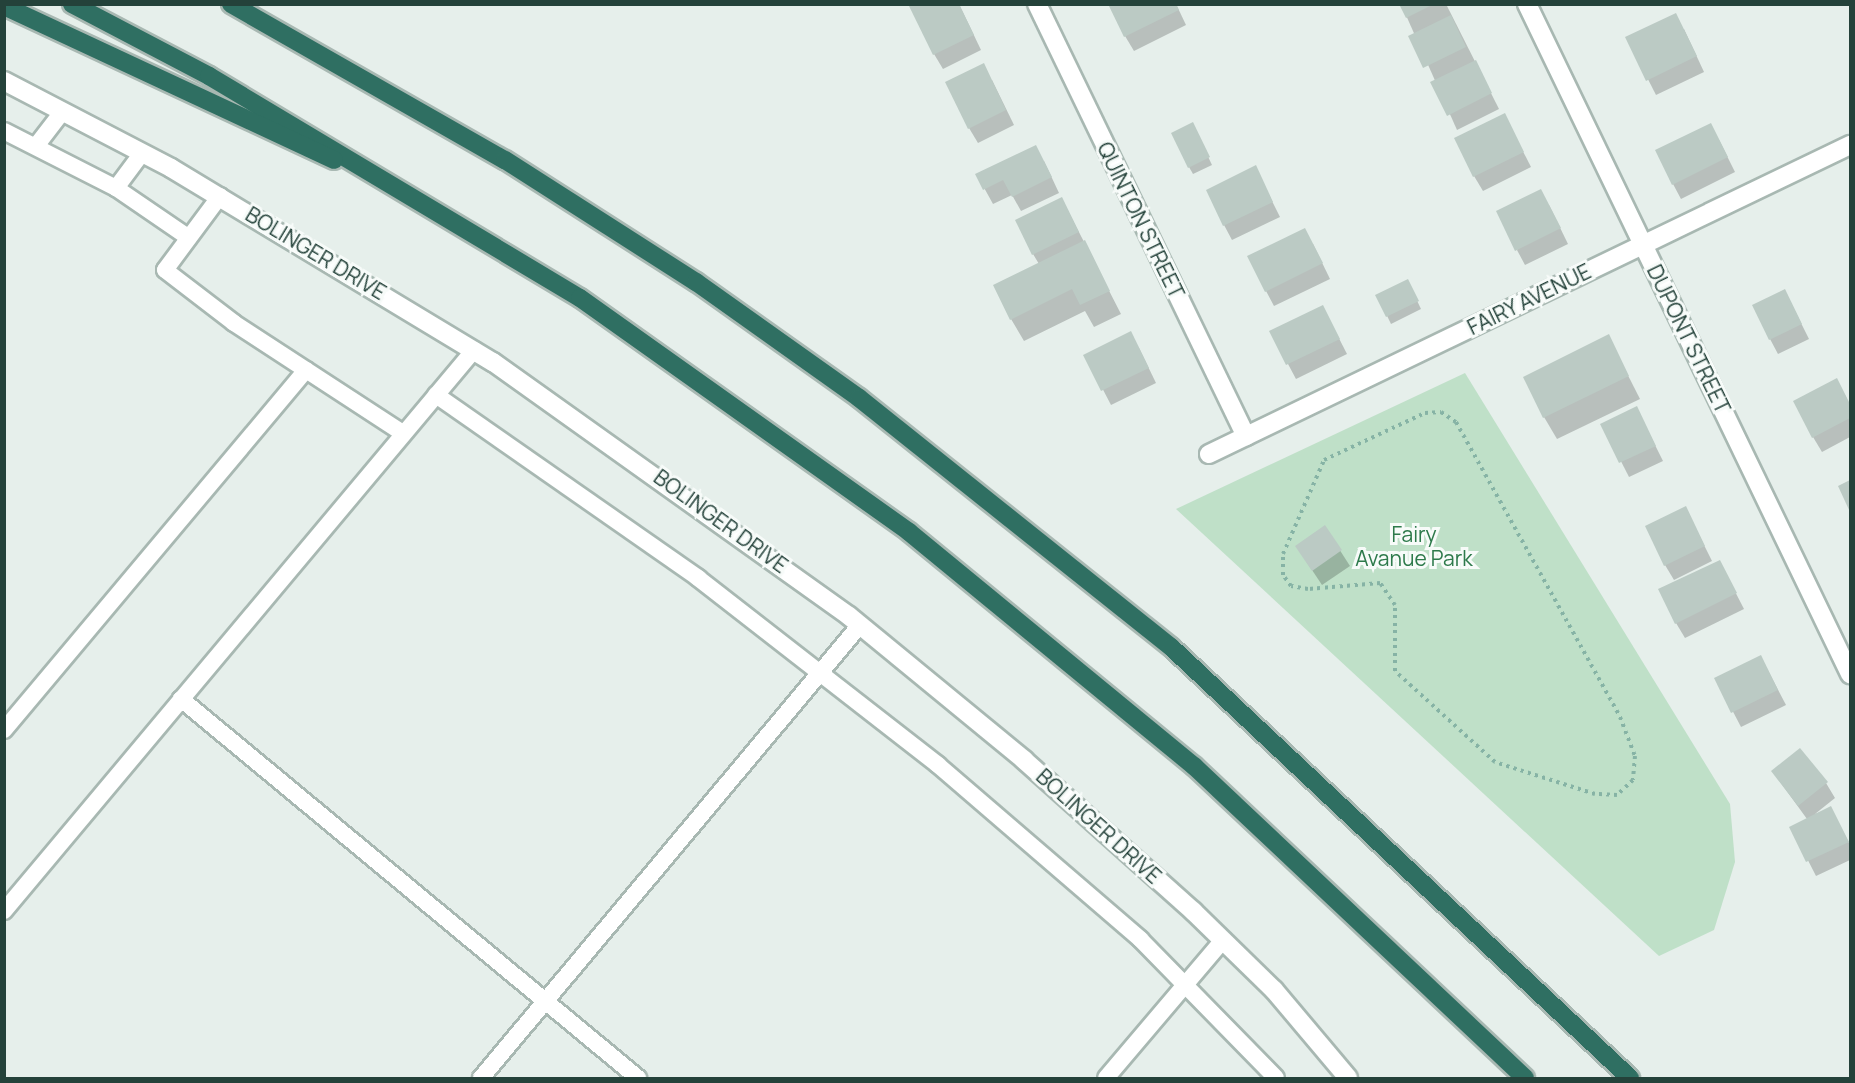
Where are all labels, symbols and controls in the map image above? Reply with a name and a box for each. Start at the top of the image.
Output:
street label: QUINTON STREET [1092,138,1190,302]
street label: BOLINGER DRIVE [241,201,391,305]
street label: FAIRY AVENUE [1463,258,1595,340]
street label: DUPONT STREET [1642,260,1736,418]
street label: BOLINGER DRIVE [649,464,793,578]
park label: Fairy Avanue Park [1355,521,1473,571]
street label: BOLINGER DRIVE [1031,763,1167,889]

